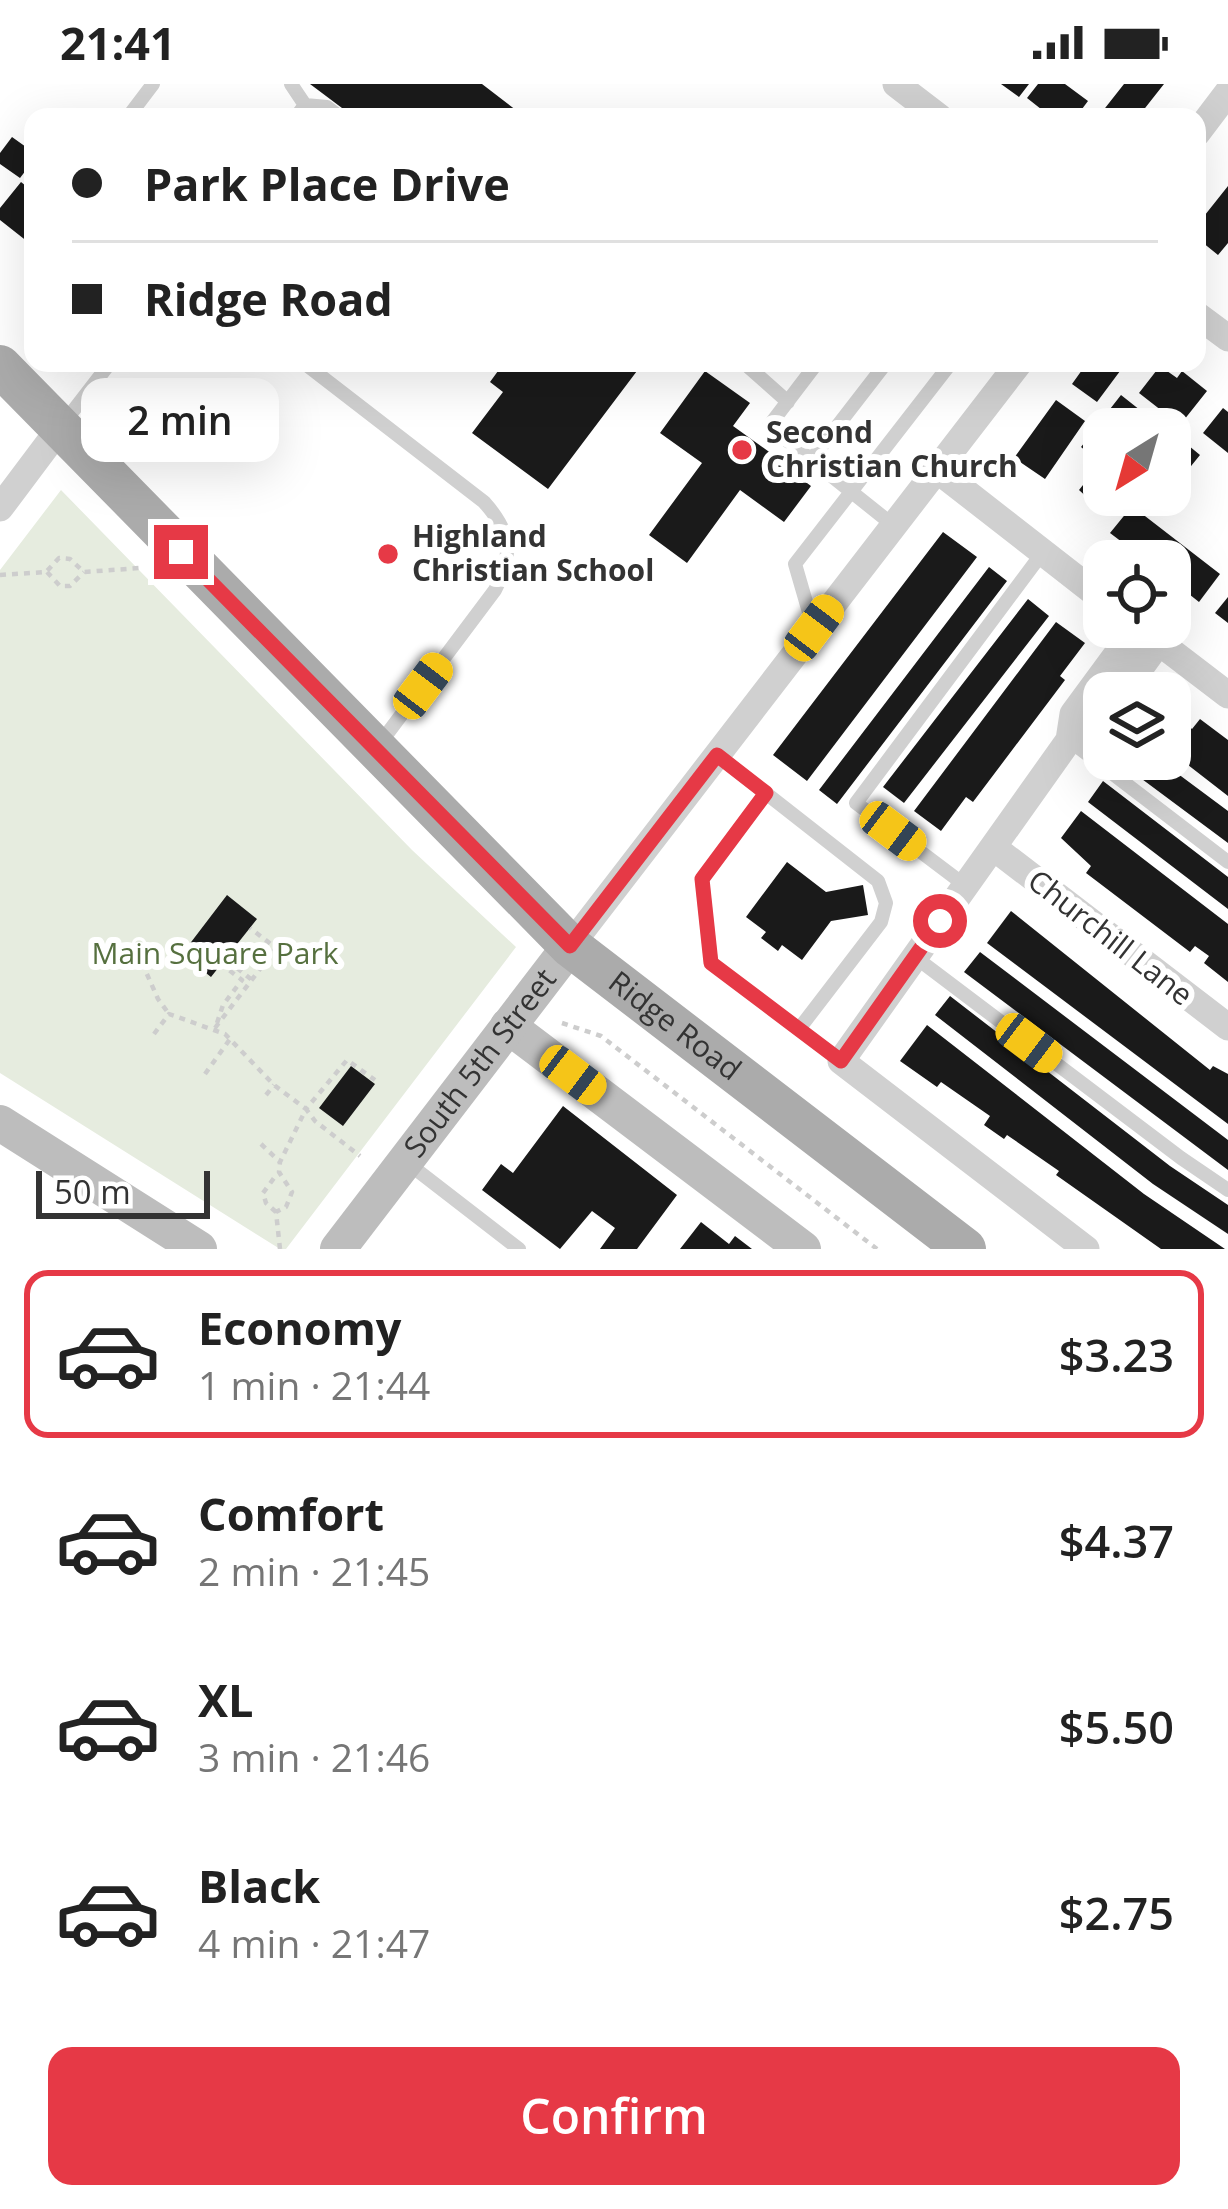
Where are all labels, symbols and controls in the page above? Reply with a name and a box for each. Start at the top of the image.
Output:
text: 21:41 [60,12,176,73]
text: Park Place Drive [144,153,510,214]
text: Ridge Road [144,268,393,329]
callout: 2 min [82,378,280,462]
text: 2 min [127,393,233,446]
north arrow [1083,408,1191,516]
map controls [1083,408,1191,780]
place label: Second Christian Church [766,411,1018,486]
marker: Second Christian Church [729,437,755,463]
place label: Highland Christian School [412,515,654,590]
route end [154,525,208,579]
button: locate [1083,540,1191,648]
marker: Highland Christian School [375,541,401,567]
car [778,588,850,668]
car [387,646,459,726]
button: layers [1083,672,1191,780]
car [853,795,933,867]
street label: Churchill Lane [1020,859,1202,1014]
route start [913,894,967,948]
park label: Main Square Park [92,932,339,973]
street label: South 5th Street [394,959,565,1165]
street label: Ridge Road [601,961,750,1089]
car [989,1007,1069,1079]
car [533,1039,613,1111]
scale bar [36,1165,210,1218]
text: 50 m [54,1169,131,1214]
text: Economy [198,1297,401,1358]
icon: car [54,1300,162,1408]
text: $3.23 [1059,1324,1174,1385]
text: 1 min · 21:44 [198,1358,430,1411]
text: Comfort [198,1483,384,1544]
icon: car [54,1486,162,1594]
text: $4.37 [1059,1510,1174,1571]
text: 2 min · 21:45 [198,1544,430,1597]
text: XL [198,1669,253,1730]
icon: car [54,1672,162,1780]
text: $5.50 [1059,1696,1174,1757]
text: 3 min · 21:46 [198,1730,430,1783]
text: Black [198,1855,320,1916]
icon: car [54,1858,162,1966]
text: $2.75 [1059,1882,1174,1943]
text: 4 min · 21:47 [198,1916,430,1969]
button: Confirm [48,2047,1180,2185]

